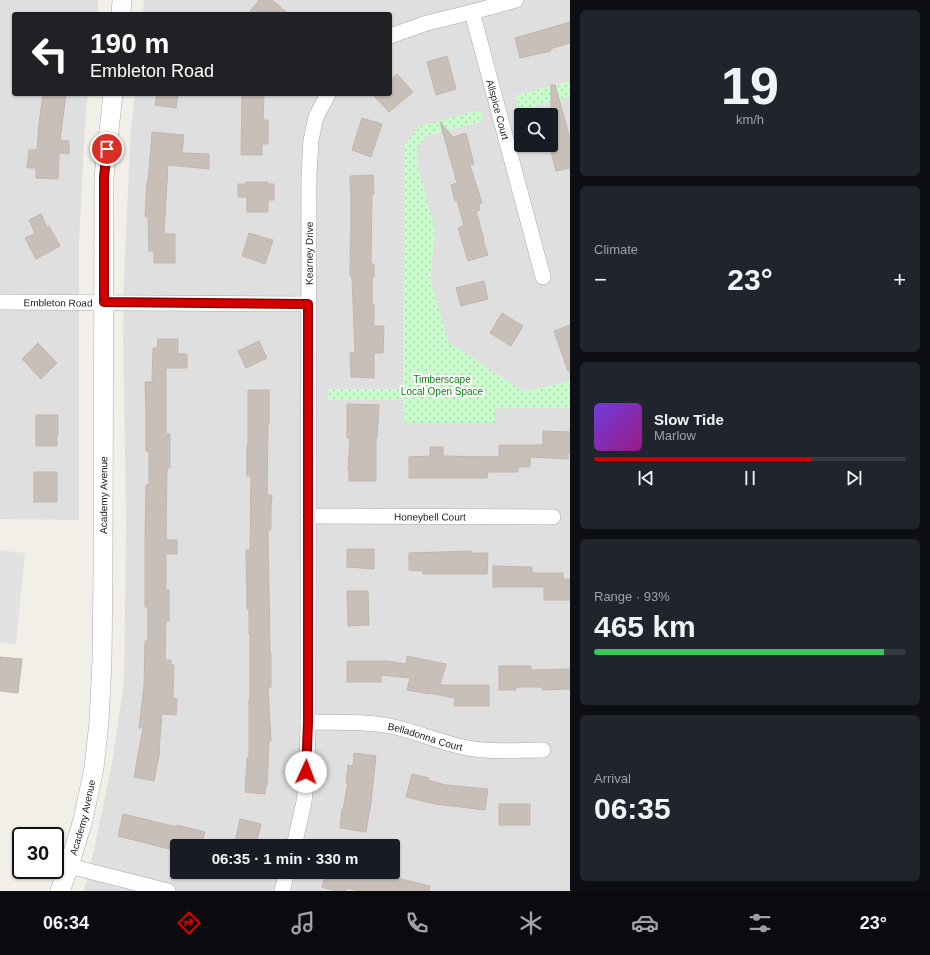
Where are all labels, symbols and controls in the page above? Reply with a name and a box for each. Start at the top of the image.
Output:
icon: left [24,28,76,80]
text: 190 m [90,28,169,59]
text: 19 [721,57,779,115]
text: Embleton Road [90,61,214,81]
street label: Allspice Court [485,78,512,141]
map controls [514,108,558,152]
button: search [514,108,558,152]
text: km/h [736,112,764,127]
pin [90,132,124,166]
icon: arrive [96,138,118,160]
street label: Kearney Drive [303,221,314,285]
text: Climate [594,242,638,257]
text: 23° [727,263,773,296]
text: − [594,267,607,292]
text: + [893,267,906,292]
street label: Embleton Road [23,297,93,308]
park label: Timberscape Local Open Space [401,374,484,397]
text: Slow Tide [654,411,724,428]
text: Marlow [654,428,696,443]
street label: Academy Avenue [98,456,109,534]
icon: previous [635,467,657,489]
icon: pause [739,467,761,489]
icon: next [843,467,865,489]
street label: Honeybell Court [394,511,466,522]
text: Range · 93% [594,589,670,604]
text: 465 km [594,610,696,643]
street label: Belladonna Court [387,720,464,752]
position arrow [285,751,327,793]
text: Arrival [594,771,631,786]
street label: Academy Avenue [67,778,97,857]
text: 06:35 [594,792,671,825]
speed limit sign: 30 [12,827,64,879]
text: 06:35 · 1 min · 330 m [212,850,358,867]
icon: directions [175,909,203,937]
icon: music [289,909,317,937]
icon: phone [403,909,431,937]
icon: climate [517,909,545,937]
icon: car [631,909,659,937]
icon: filters [746,909,774,937]
text: 06:34 [43,913,89,933]
text: 23° [860,913,887,933]

